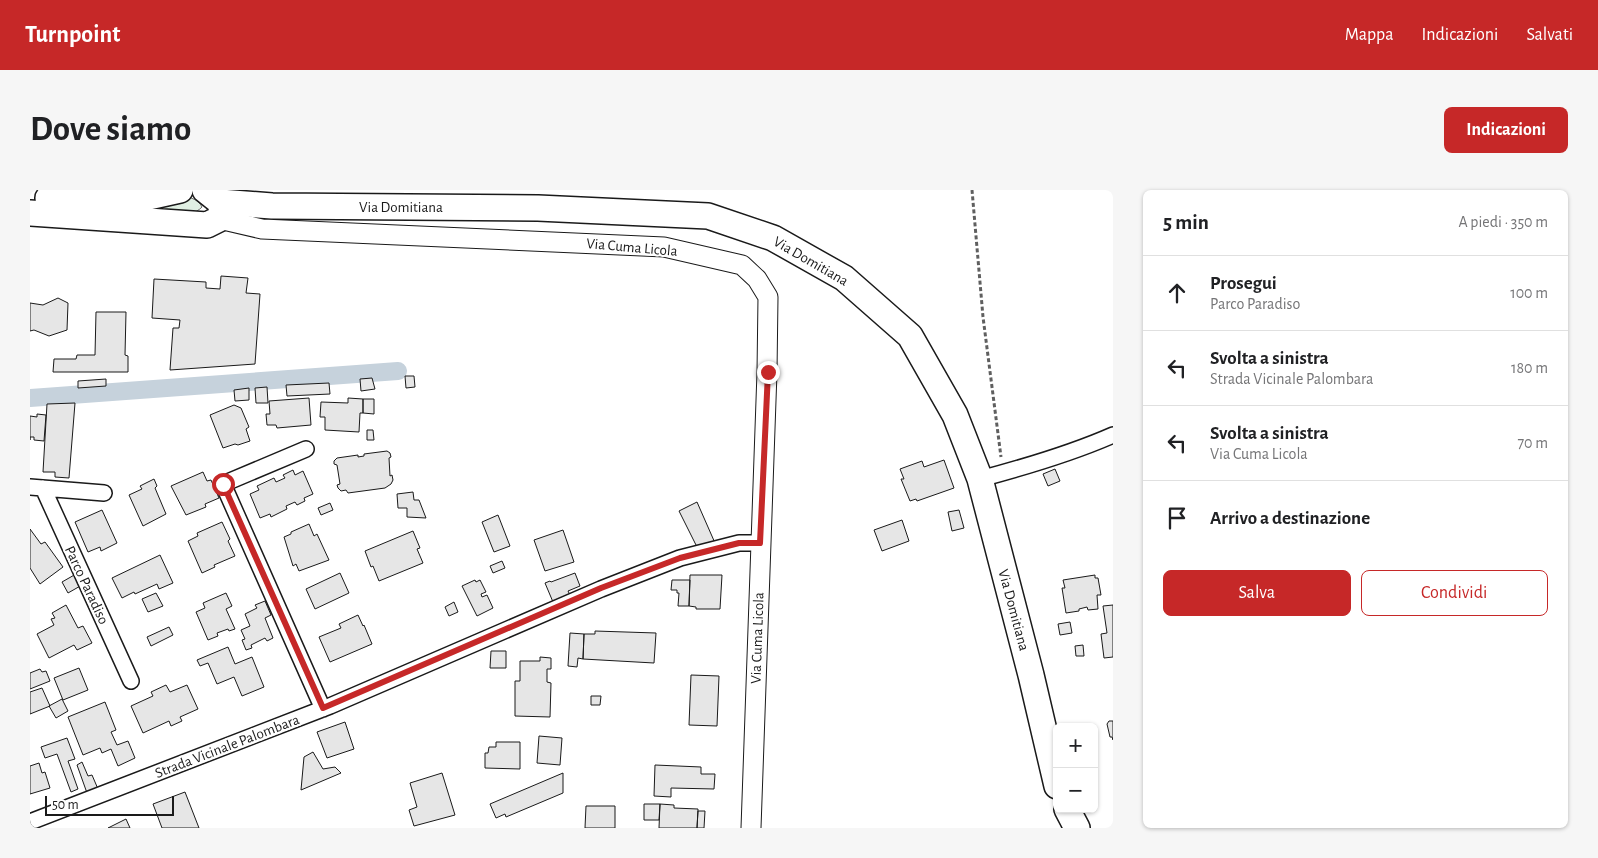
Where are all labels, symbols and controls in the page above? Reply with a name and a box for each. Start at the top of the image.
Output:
text: Turnpoint [25,23,120,47]
text: Mappa [1345,26,1394,44]
text: Indicazioni [1422,26,1498,44]
text: Salvati [1526,26,1573,44]
button: Indicazioni [1444,107,1568,153]
text: Dove siamo [30,112,191,147]
street label: Via Domitiana [359,200,443,215]
text: 5 min [1163,212,1209,233]
text: A piedi · 350 m [1458,214,1548,230]
street label: Via Domitiana [771,234,851,289]
street label: Via Cuma Licola [586,236,678,259]
text: Prosegui [1210,274,1277,293]
icon: ahead [1163,279,1191,307]
text: 100 m [1510,285,1548,301]
text: Parco Paradiso [1210,296,1300,312]
text: Svolta a sinistra [1210,349,1329,368]
icon: left [1163,354,1191,382]
text: 180 m [1511,360,1548,376]
route end [757,361,780,384]
text: Strada Vicinale Palombara [1210,371,1374,387]
text: Svolta a sinistra [1210,424,1329,443]
icon: left [1163,429,1191,457]
text: 70 m [1517,435,1548,451]
text: Via Cuma Licola [1210,446,1308,462]
route start [212,473,235,496]
icon: arrive [1163,504,1191,532]
text: Arrivo a destinazione [1210,509,1370,528]
street label: Parco Paradiso [62,544,111,627]
street label: Via Domitiana [995,568,1032,653]
button: Salva [1163,570,1351,616]
button: Condividi [1361,570,1548,616]
street label: Via Cuma Licola [748,592,767,684]
street label: Strada Vicinale Palombara [153,712,301,781]
map controls [1053,723,1098,813]
button: + [1053,723,1098,768]
button: − [1053,768,1098,813]
scale bar [45,793,174,816]
text: 50 m [52,798,79,812]

